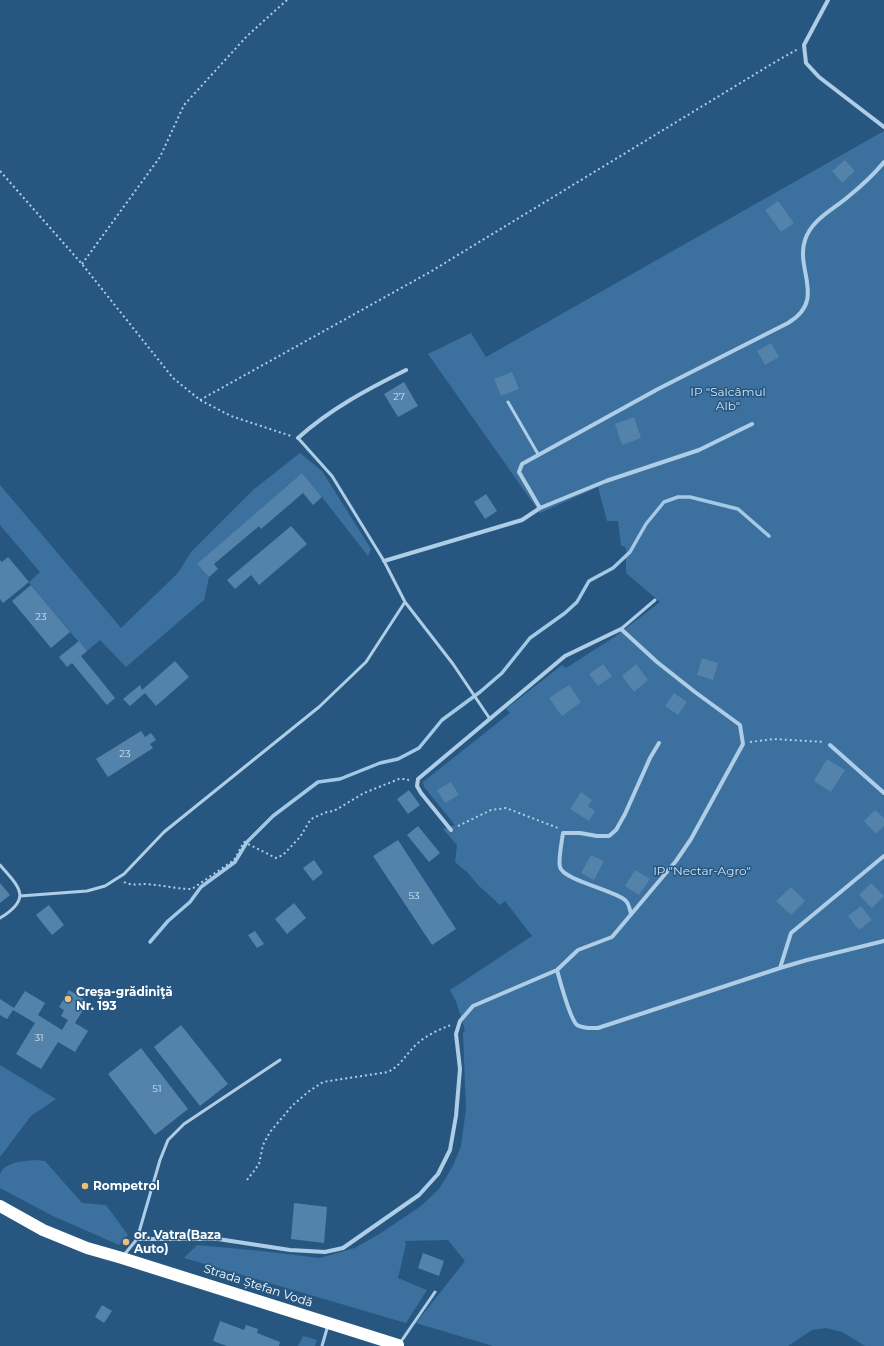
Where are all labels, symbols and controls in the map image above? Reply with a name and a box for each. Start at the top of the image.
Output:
park label: IP "Salcâmul Alb" [690,385,766,413]
house number: 27 [393,391,405,403]
house number: 23 [35,611,47,623]
house number: 23 [119,748,131,760]
park label: IP "Nectar-Agro" [653,864,751,878]
house number: 53 [408,890,420,902]
place label: Creşa-grădiniţă Nr. 193 [76,985,173,1013]
marker: Creşa-grădiniţă Nr. 193 [63,994,73,1004]
house number: 31 [34,1032,44,1044]
house number: 51 [152,1083,162,1095]
place label: Rompetrol [93,1179,160,1193]
marker: Rompetrol [80,1181,90,1191]
place label: or. Vatra(Baza Auto) [134,1228,221,1256]
marker: or. Vatra(Baza Auto) [121,1237,131,1247]
street label: Strada Ștefan Vodă [202,1262,314,1310]

